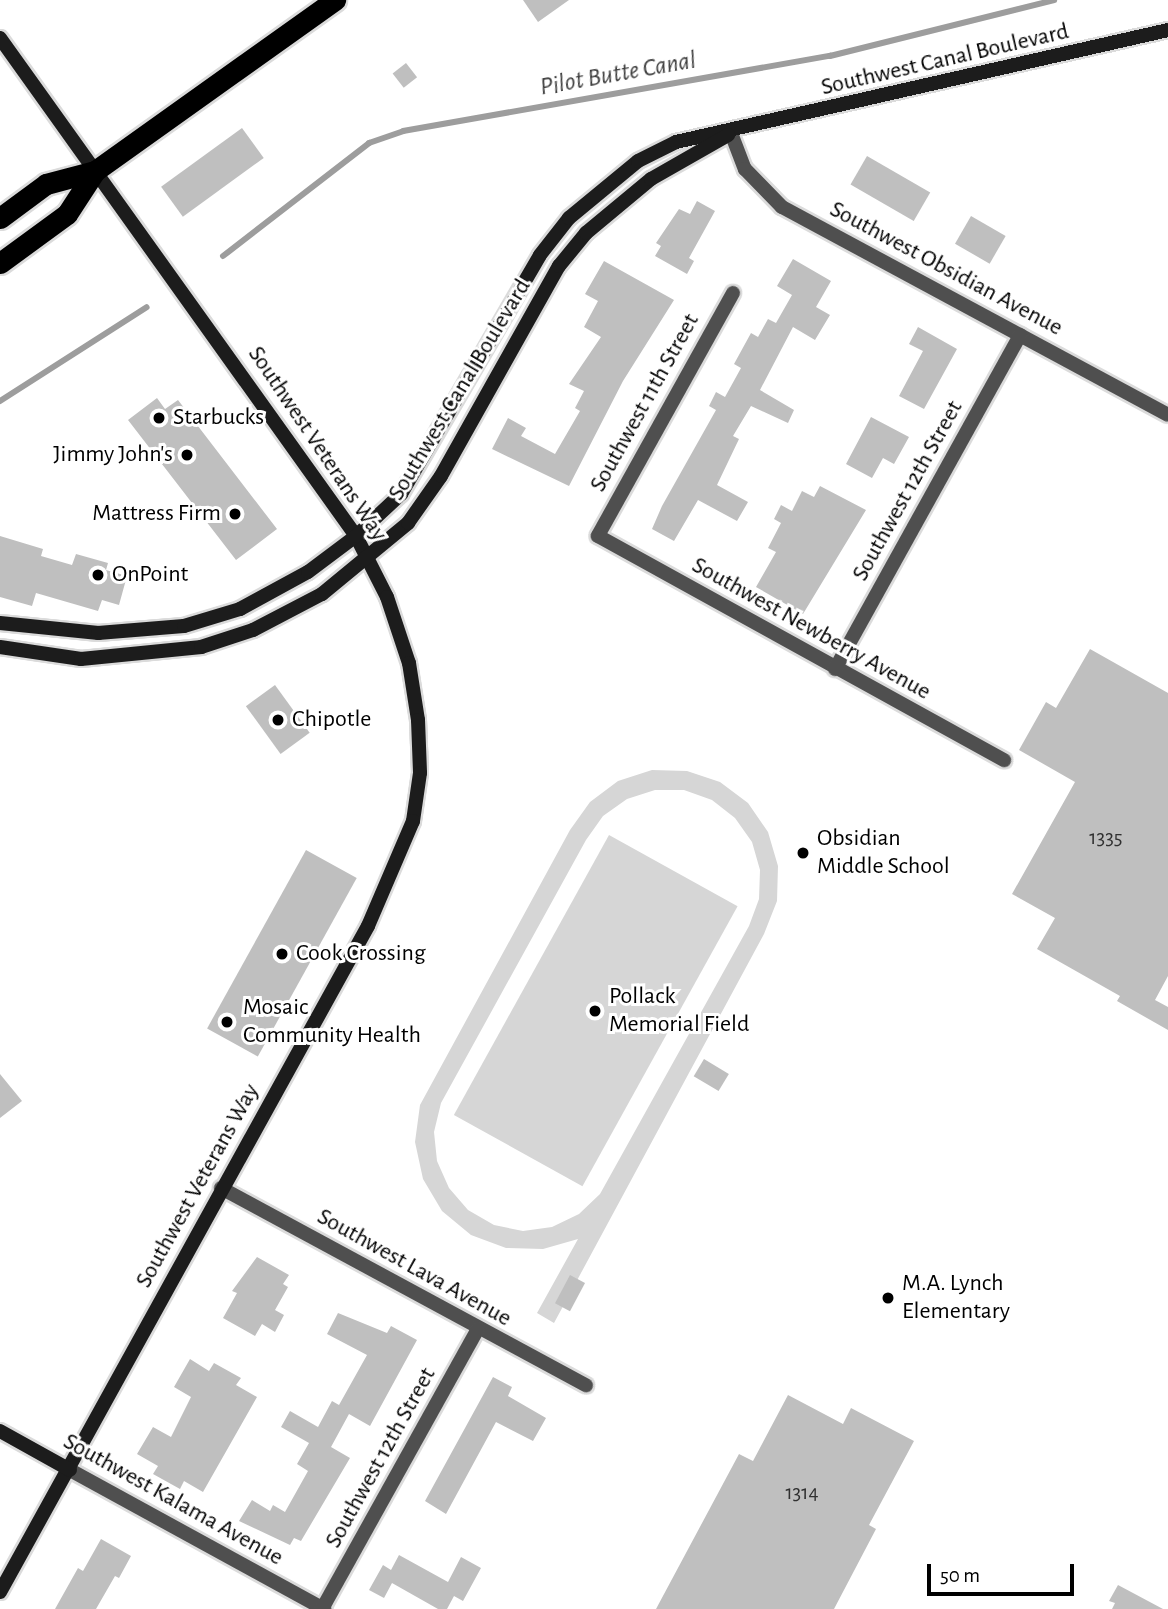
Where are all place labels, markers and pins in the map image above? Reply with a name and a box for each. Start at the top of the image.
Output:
place label: Starbucks [173,404,264,432]
marker: Starbucks [151,410,167,426]
place label: Jimmy John's [53,441,173,469]
marker: Jimmy John's [179,447,195,463]
place label: Mattress Firm [92,500,221,528]
marker: Mattress Firm [227,506,243,522]
place label: OnPoint [112,561,188,589]
marker: OnPoint [90,567,106,583]
place label: Chipotle [292,706,371,734]
marker: Chipotle [270,712,286,728]
place label: Obsidian Middle School [817,825,950,881]
marker: Obsidian Middle School [795,845,811,861]
place label: Cook Crossing [296,940,426,968]
marker: Cook Crossing [274,946,290,962]
place label: Pollack Memorial Field [609,983,749,1039]
place label: Mosaic Community Health [243,994,421,1050]
marker: Pollack Memorial Field [587,1003,603,1019]
marker: Mosaic Community Health [217,1012,237,1032]
place label: M.A. Lynch Elementary [902,1270,1010,1326]
marker: M.A. Lynch Elementary [880,1290,896,1306]

